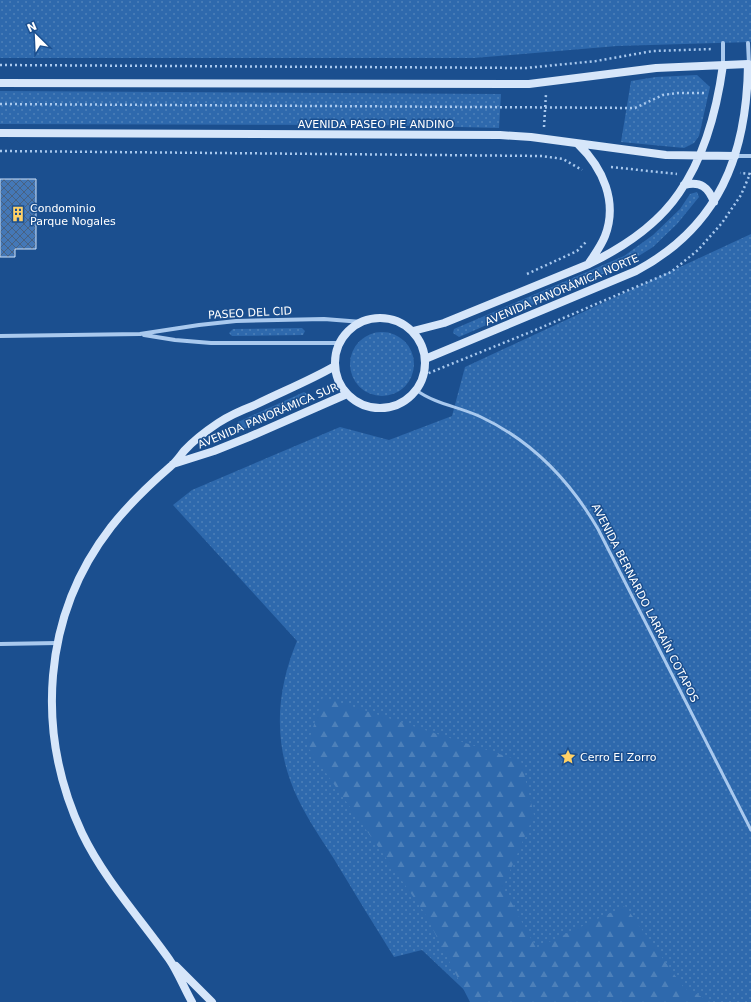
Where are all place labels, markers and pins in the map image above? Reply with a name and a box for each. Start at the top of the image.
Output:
place label: Condominio Parque Nogales [30,202,116,228]
building icon: Condominio Parque Nogales [9,205,27,223]
place icon: Cerro El Zorro [559,748,577,766]
place label: Cerro El Zorro [580,751,657,764]

